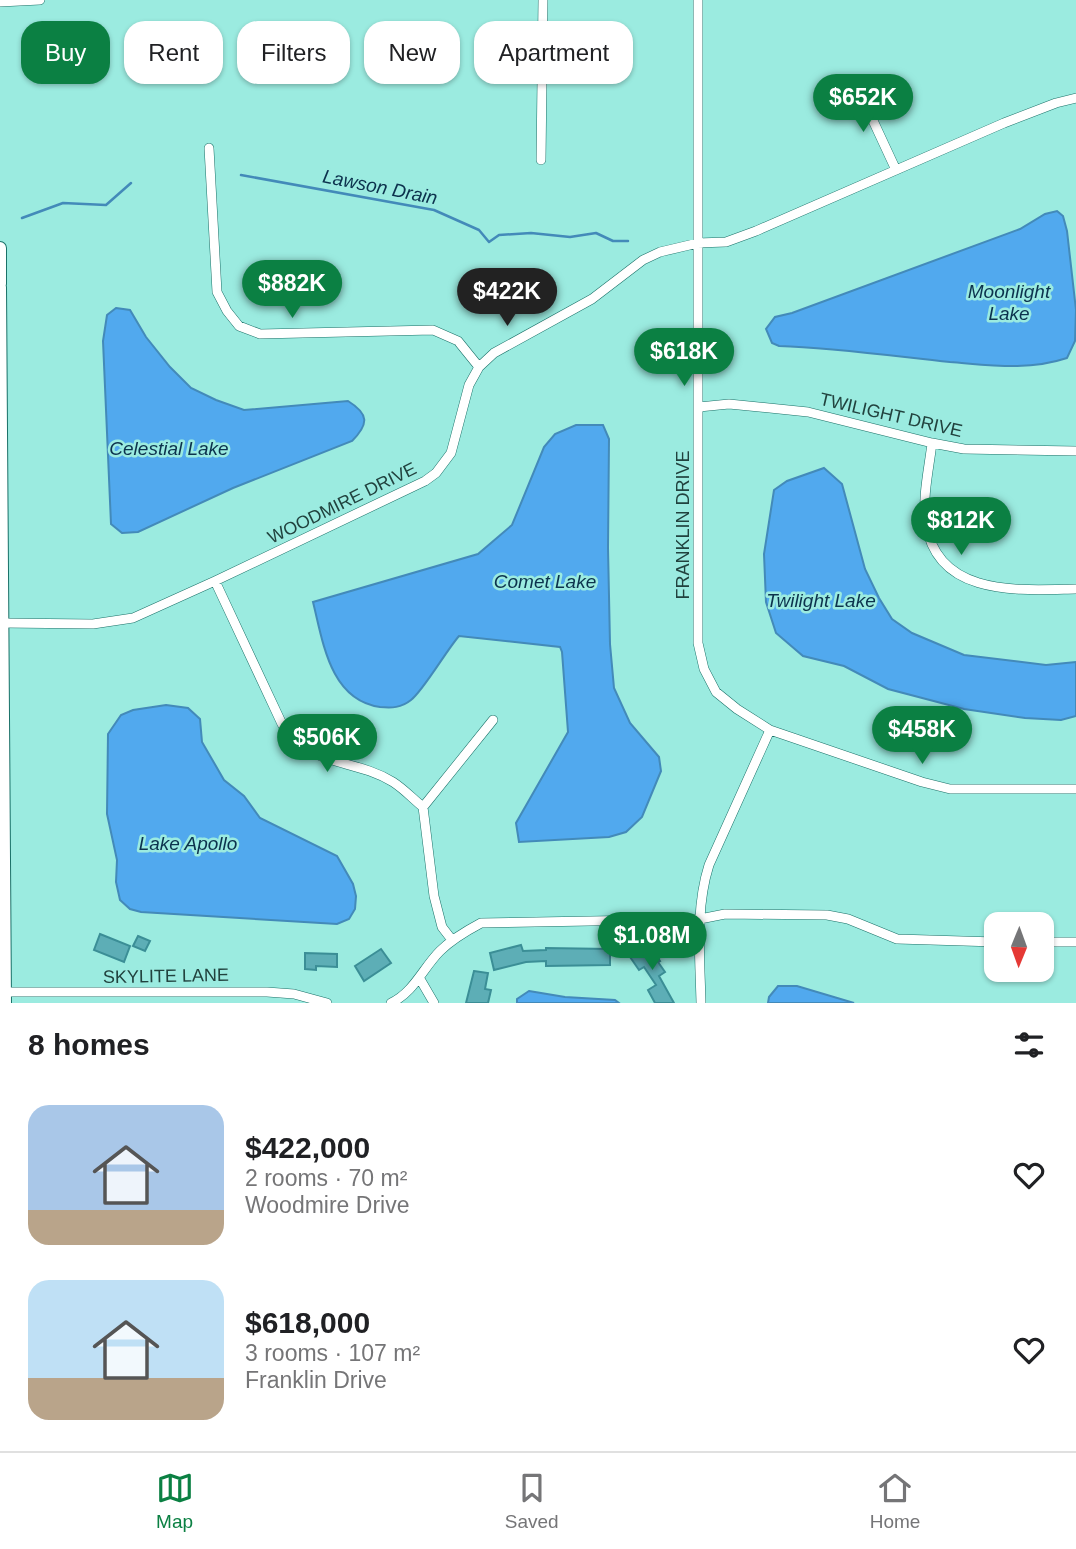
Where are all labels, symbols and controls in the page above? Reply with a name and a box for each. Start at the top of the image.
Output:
chip: Buy [21,21,110,84]
chip: Rent [124,21,223,84]
chip: Filters [237,21,350,84]
chip: New [364,21,460,84]
chip: Apartment [474,21,633,84]
pin: $652K [814,74,912,134]
text: $652K [829,84,897,110]
water label: Lawson Drain [321,166,439,208]
pin: $882K [243,260,341,320]
pin: $422K [458,268,556,328]
text: $882K [258,270,326,296]
text: $422K [473,278,541,304]
water label: Moonlight Lake [968,281,1051,324]
pin: $618K [635,328,733,388]
text: $618K [650,338,718,364]
street label: TWILIGHT DRIVE [818,389,964,441]
water label: Celestial Lake [109,438,229,459]
street label: FRANKLIN DRIVE [673,450,693,600]
street label: WOODMIRE DRIVE [264,458,420,548]
pin: $812K [912,498,1010,557]
text: $812K [927,507,995,533]
water label: Comet Lake [494,571,596,592]
water label: Twilight Lake [766,590,876,611]
pin: $458K [873,706,971,766]
pin: $506K [278,714,376,774]
text: $458K [888,716,956,742]
text: $506K [293,724,361,750]
water label: Lake Apollo [139,833,237,854]
pin: $1.08M [595,912,709,972]
north arrow [984,912,1054,982]
map controls [984,912,1054,982]
text: $1.08M [614,922,690,948]
street label: SKYLITE LANE [103,965,229,987]
icon: filters [1010,1026,1048,1064]
text: 8 homes [28,1028,150,1061]
text: $422,000 [245,1131,370,1164]
icon: home [84,1133,168,1217]
icon: heart [1010,1156,1048,1194]
text: 2 rooms · 70 m² [245,1165,407,1191]
text: Woodmire Drive [245,1192,409,1218]
text: $618,000 [245,1306,370,1339]
icon: home [84,1308,168,1392]
icon: heart [1010,1331,1048,1369]
text: 3 rooms · 107 m² [245,1340,420,1366]
text: Franklin Drive [245,1367,387,1393]
tab: Map [156,1469,194,1533]
tab: Saved [505,1469,559,1533]
tab: Home [870,1469,920,1533]

